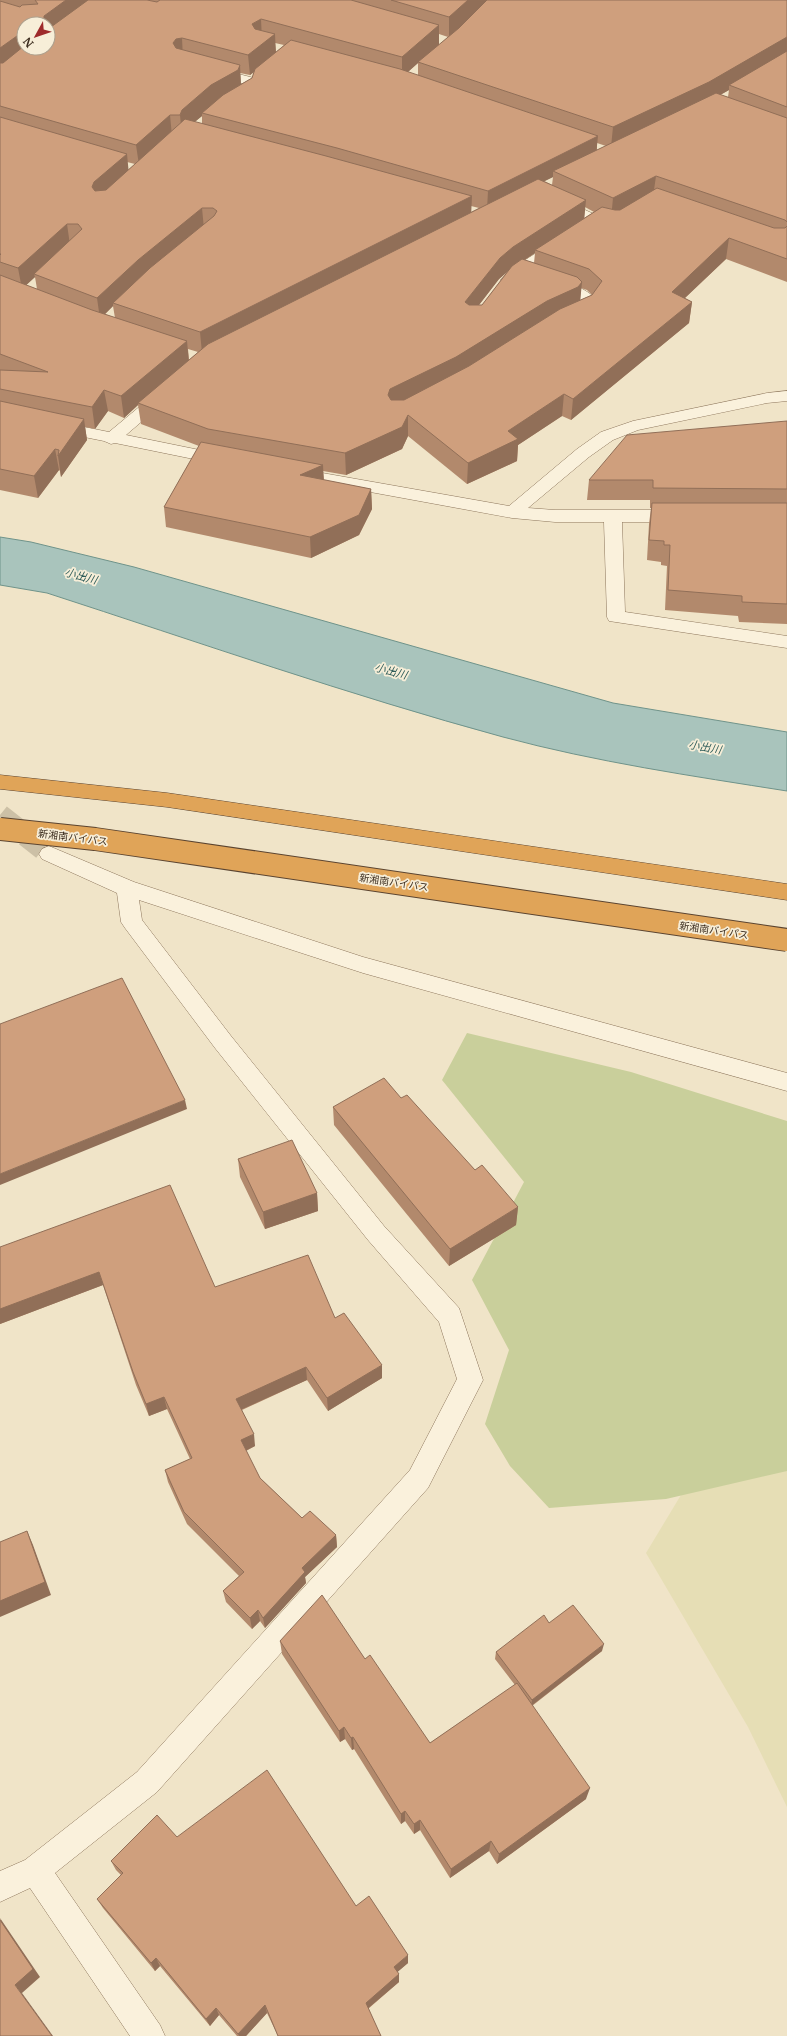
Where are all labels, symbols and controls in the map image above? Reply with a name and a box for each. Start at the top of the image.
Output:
north arrow [16,16,56,56]
text: N [20,34,36,50]
water label: 小出川 [63,565,100,587]
water label: 小出川 [373,660,410,682]
water label: 小出川 [688,737,723,757]
street label: 新湘南バイパス [38,827,108,848]
street label: 新湘南バイパス [358,871,429,894]
street label: 新湘南バイパス [678,919,749,942]

